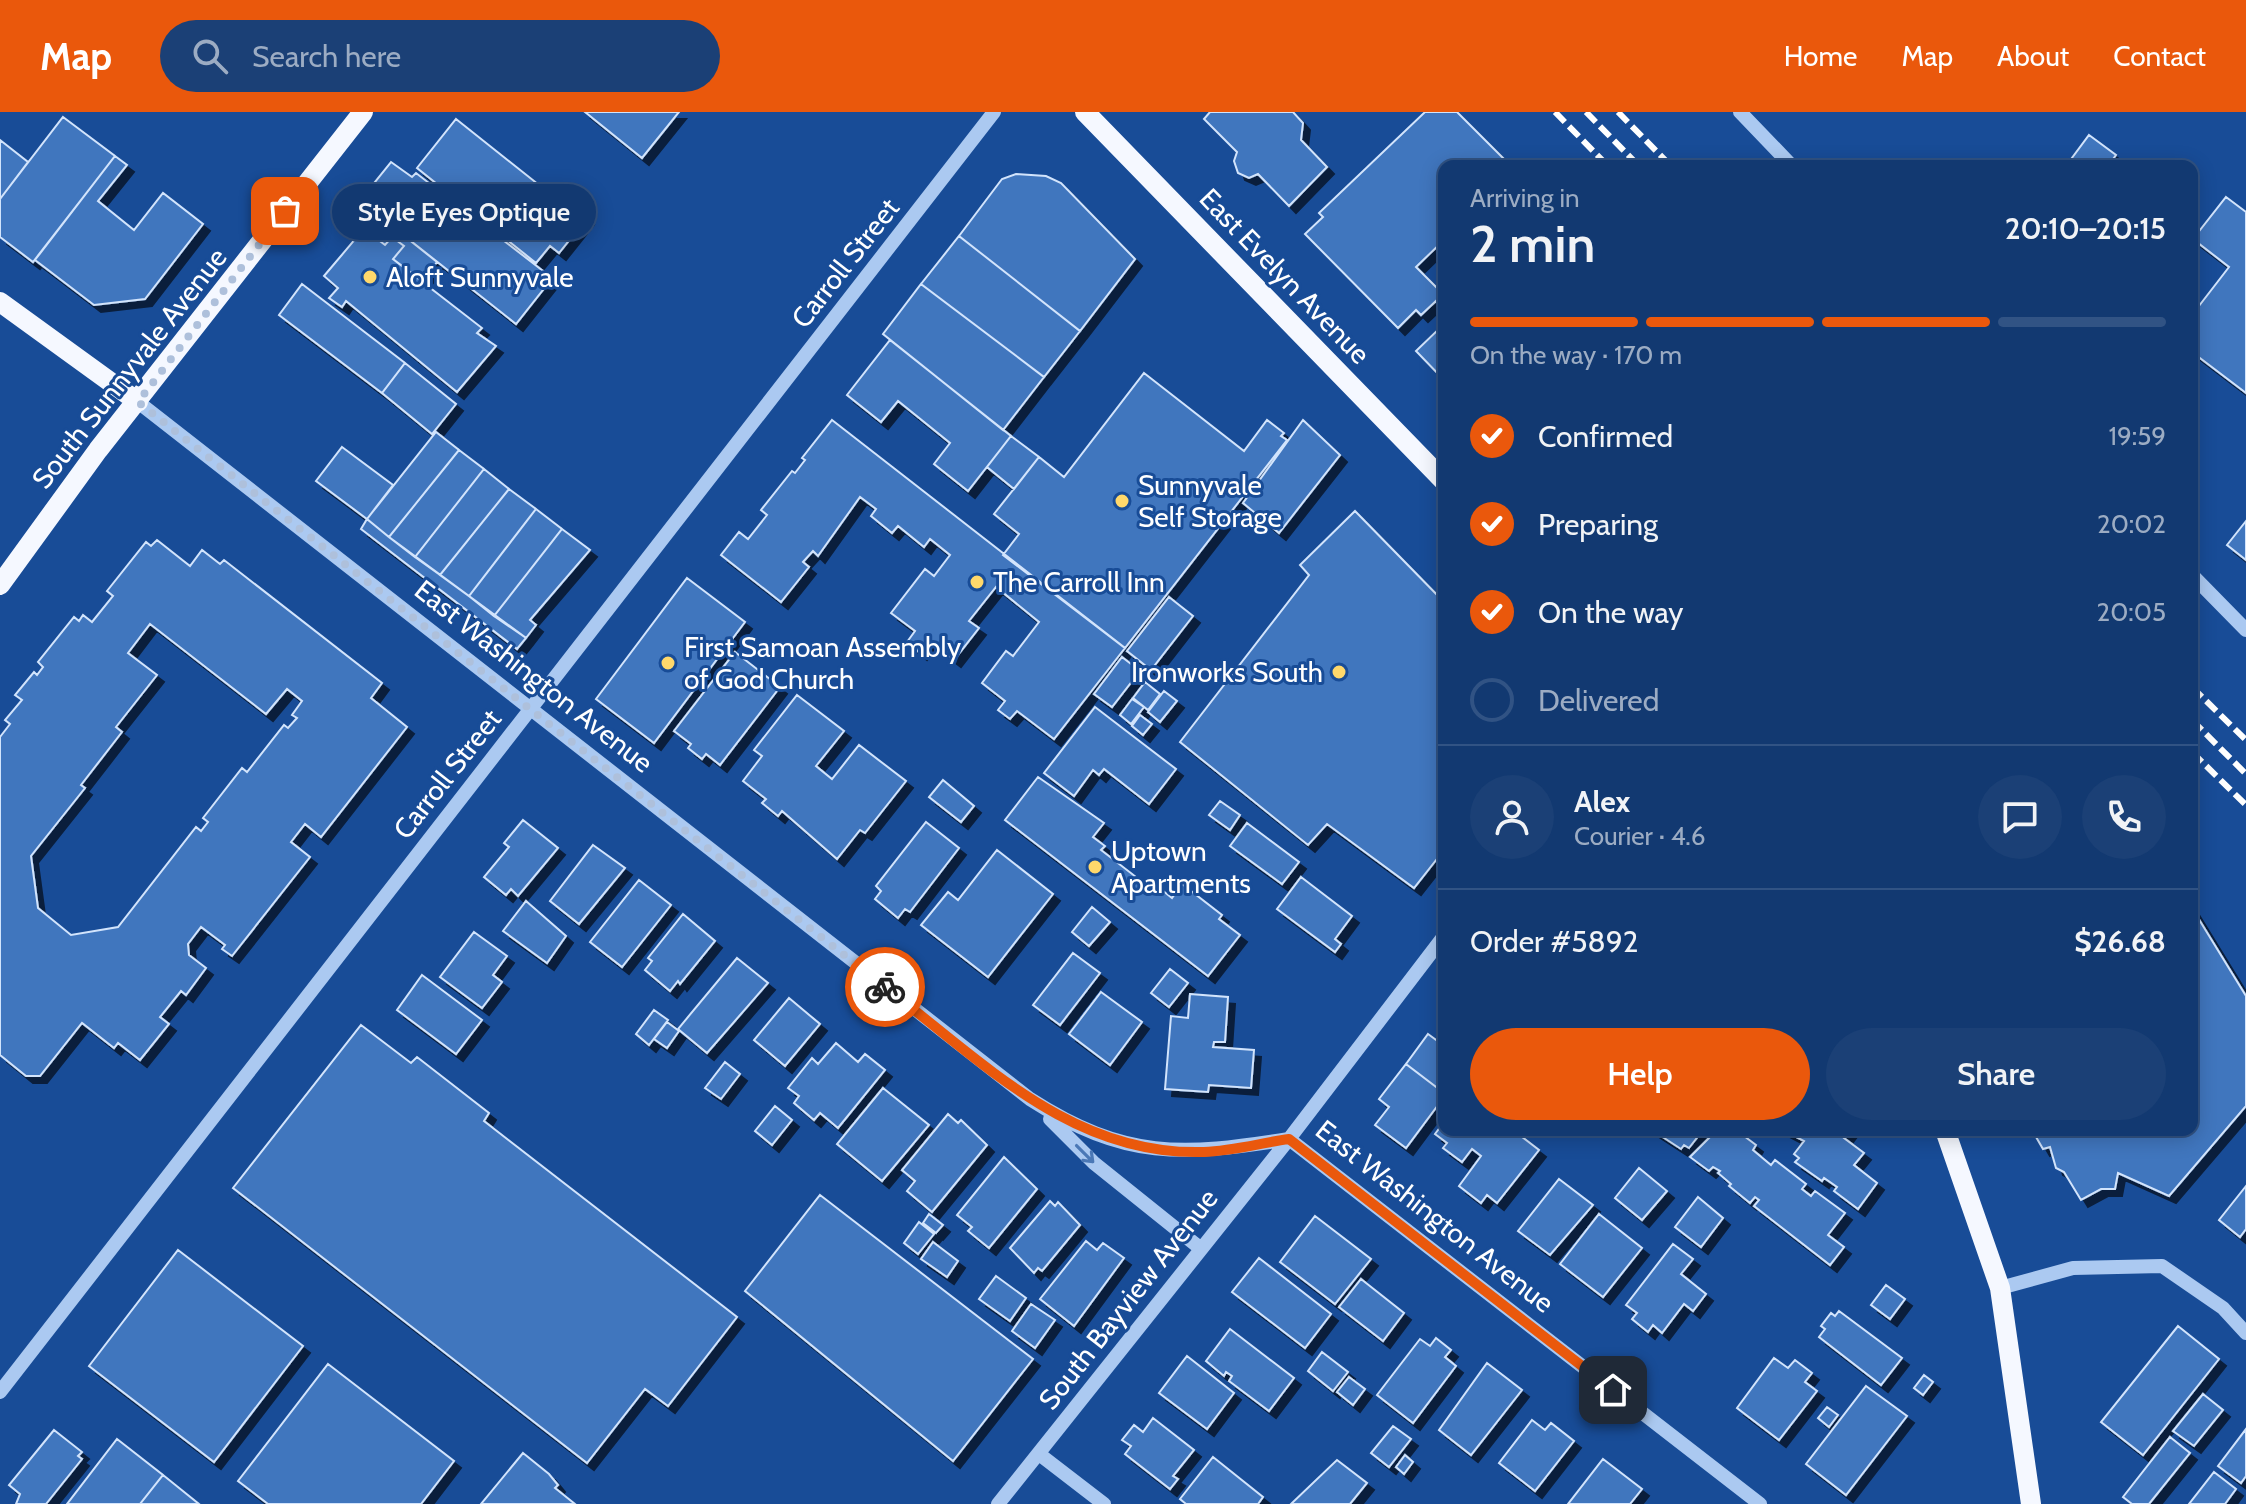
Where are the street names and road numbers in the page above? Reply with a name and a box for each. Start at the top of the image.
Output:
street label: East Evelyn Avenue [1193,181,1377,371]
street label: Carroll Street [784,191,906,335]
street label: South Sunnyvale Avenue [24,241,234,495]
street label: East Washington Avenue [408,572,660,780]
street label: Carroll Street [386,702,508,846]
street label: East Washington Avenue [1309,1112,1561,1320]
street label: South Bayview Avenue [1031,1182,1225,1416]

